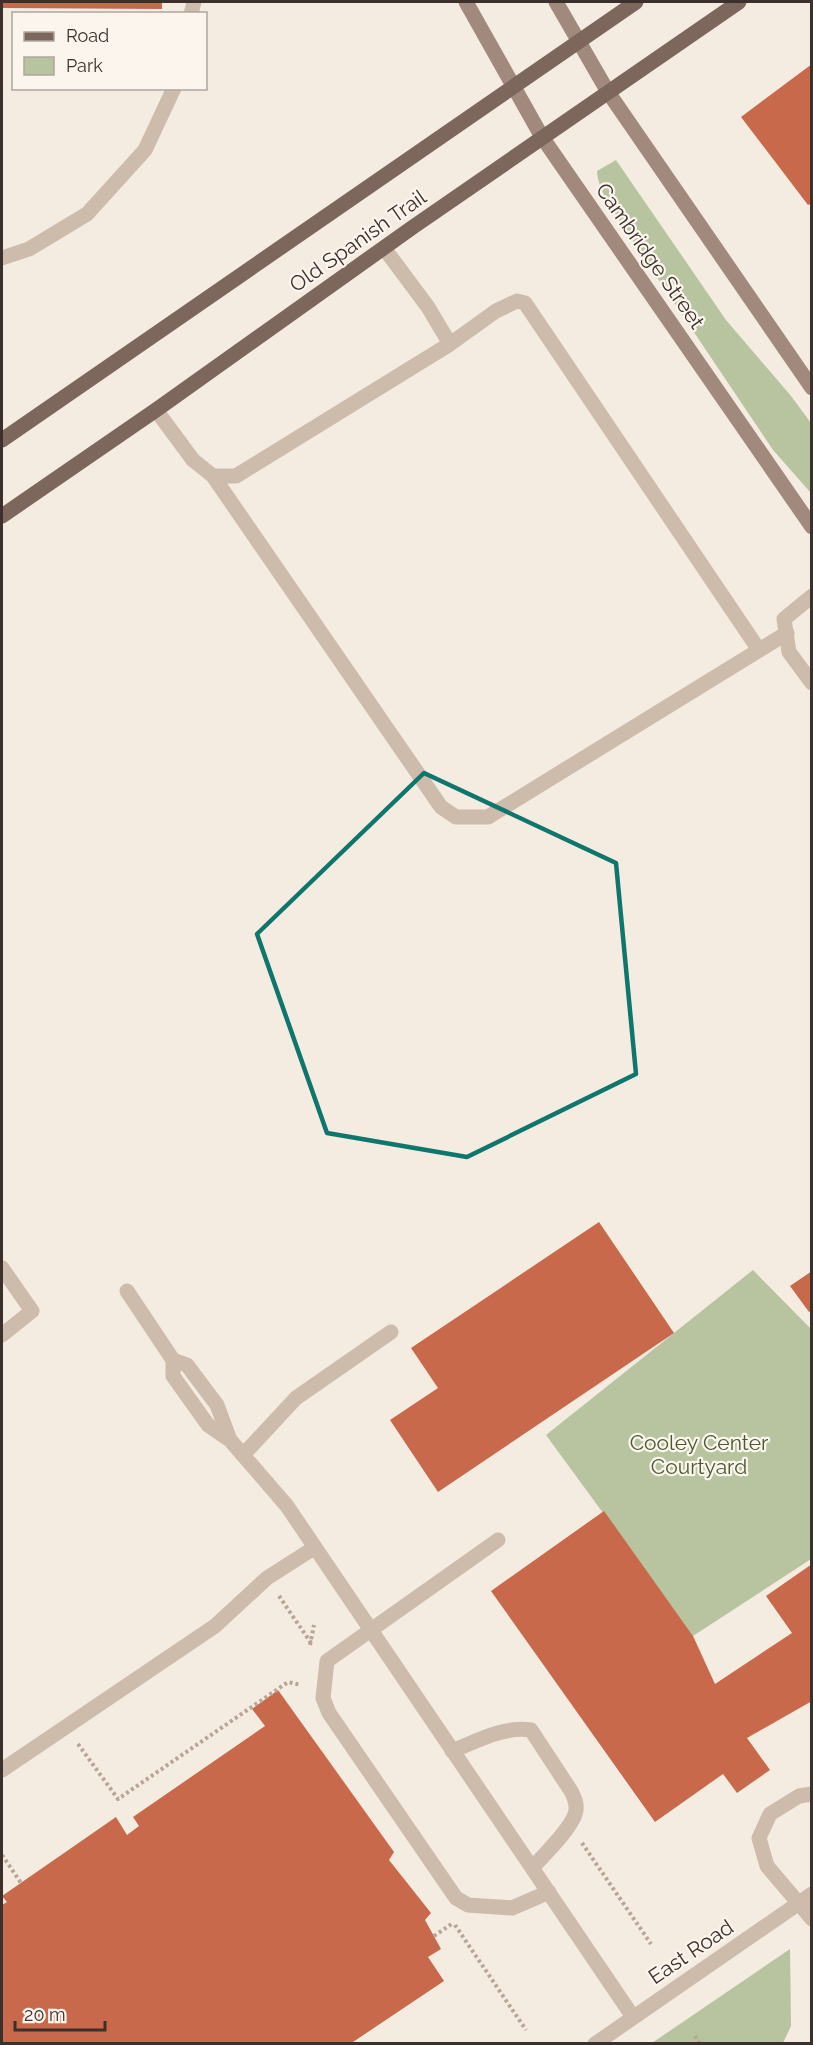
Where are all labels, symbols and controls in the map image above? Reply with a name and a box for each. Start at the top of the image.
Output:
legend [12,12,207,90]
text: Road [66,25,109,46]
text: Park [66,55,103,76]
street label: Cambridge Street [591,178,710,333]
street label: Old Spanish Trail [285,184,431,297]
park label: Cooley Center Courtyard [630,1430,769,1479]
street label: East Road [643,1914,738,1989]
scale bar [15,1994,105,2032]
text: 20 m [24,2004,66,2025]

